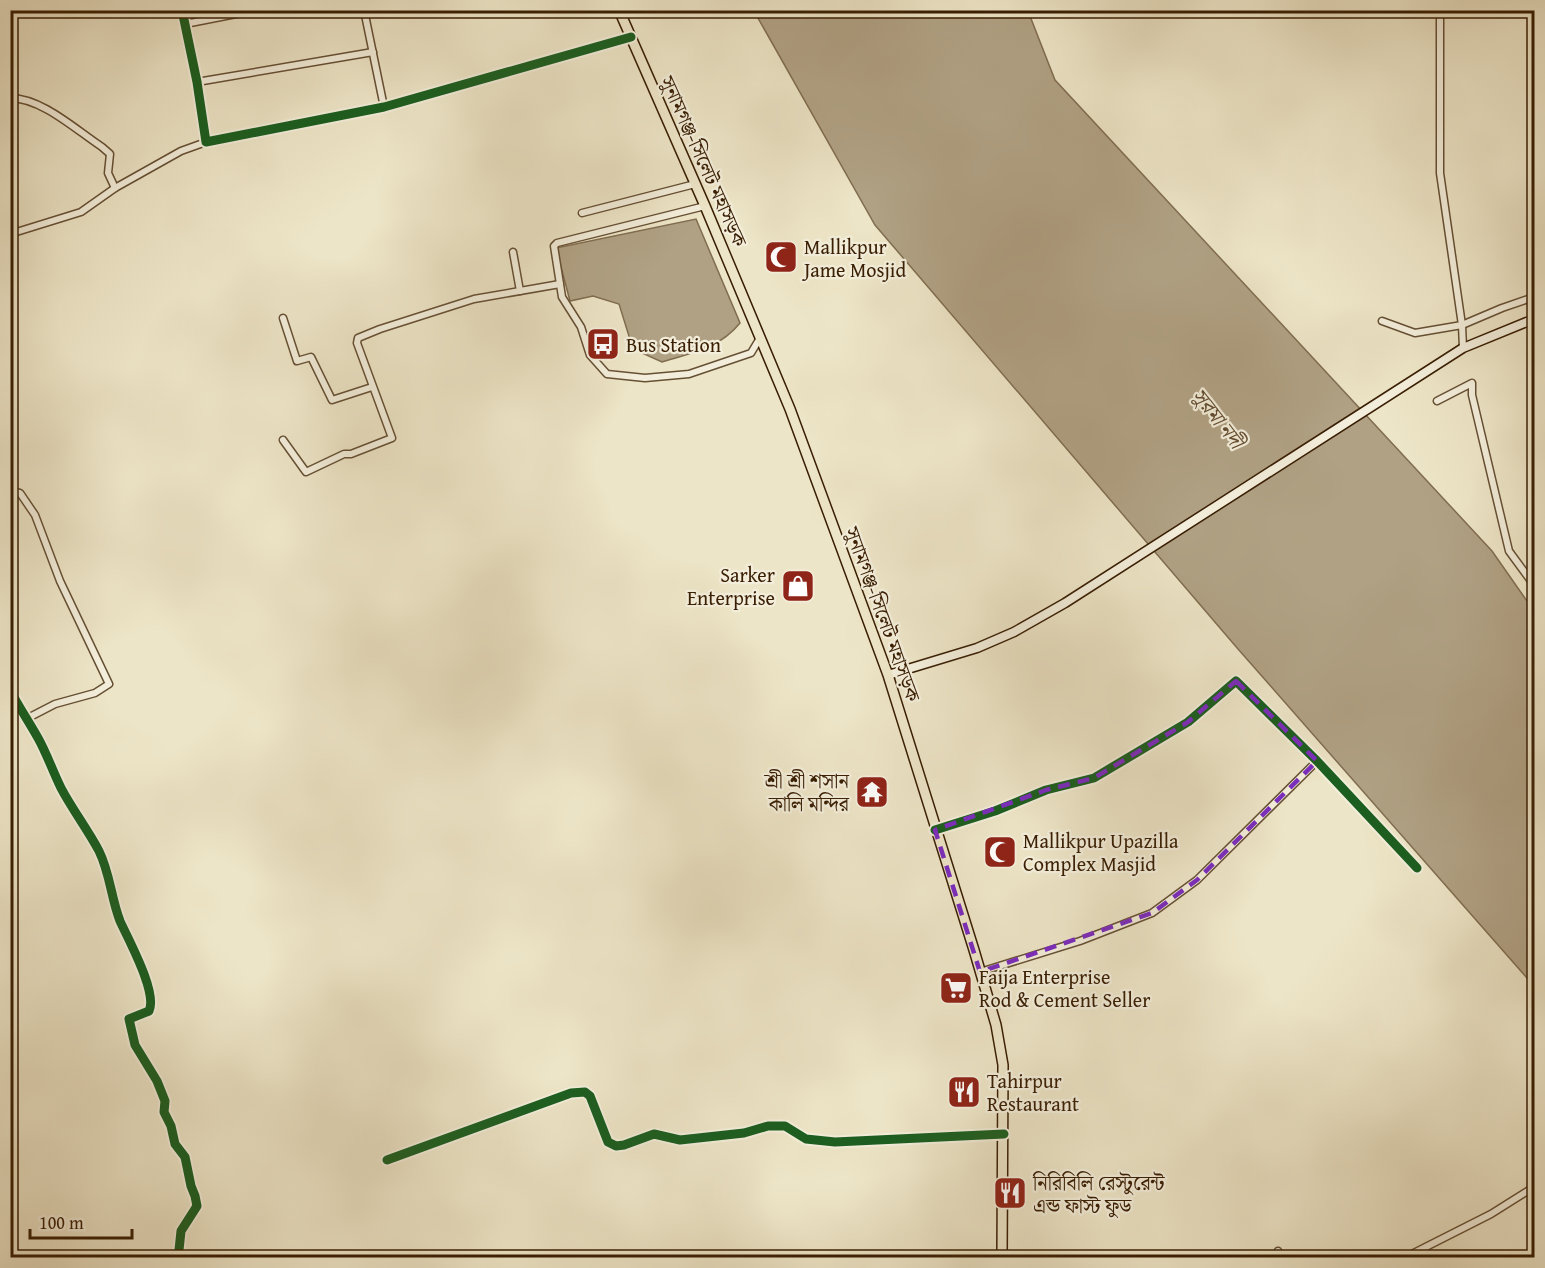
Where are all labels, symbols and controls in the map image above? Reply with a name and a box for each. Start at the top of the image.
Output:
street label: সুনামগঞ্জ-সিলেট মহাসড়ক [653,70,755,252]
place label: Mallikpur Jame Mosjid [801,232,906,284]
mosque icon: Mallikpur Jame Mosjid [763,239,799,275]
bus stop icon: Bus Station [585,326,621,362]
place label: Bus Station [626,330,721,359]
water label: সুরমা নদী [1185,381,1253,457]
street label: সুনামগঞ্জ-সিলেট মহাসড়ক [838,522,928,706]
place label: Sarker Enterprise [687,560,775,612]
shop icon: Sarker Enterprise [780,568,816,604]
place label: শ্রী শ্রী শসান কালি মন্দির [763,766,851,818]
temple icon: শ্রী শ্রী শসান কালি মন্দির [854,774,890,810]
place label: Mallikpur Upazilla Complex Masjid [1023,826,1179,878]
mosque icon: Mallikpur Upazilla Complex Masjid [982,834,1018,870]
place label: Faija Enterprise Rod & Cement Seller [979,962,1150,1014]
supermarket icon: Faija Enterprise Rod & Cement Seller [938,970,974,1006]
place label: Tahirpur Restaurant [987,1066,1079,1118]
restaurant icon: Tahirpur Restaurant [946,1074,982,1110]
place label: নিরিবিলি রেস্টুরেন্ট এন্ড ফাস্ট ফুড [1032,1168,1166,1220]
restaurant icon: নিরিবিলি রেস্টুরেন্ট এন্ড ফাস্ট ফুড [992,1175,1028,1211]
scale bar [30,1202,132,1240]
text: 100 m [39,1209,84,1236]

